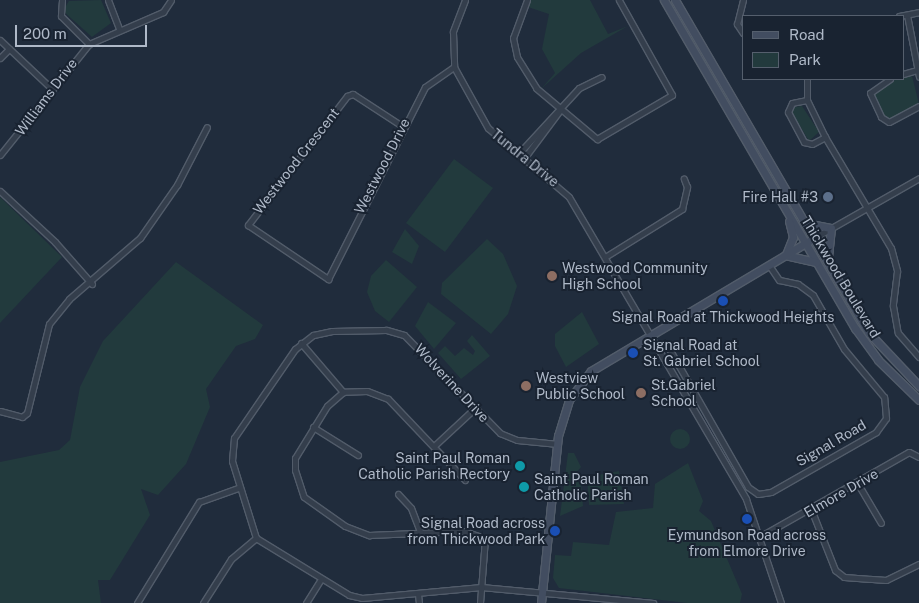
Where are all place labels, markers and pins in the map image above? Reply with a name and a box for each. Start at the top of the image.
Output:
place label: Fire Hall #3 [742,189,818,205]
marker: Fire Hall #3 [822,191,834,203]
place label: Westwood Community High School [562,260,708,292]
marker: Westwood Community High School [546,270,558,282]
marker: Signal Road at Thickwood Heights [717,295,729,307]
place label: Signal Road at Thickwood Heights [612,309,834,325]
place label: Signal Road at St. Gabriel School [643,337,760,370]
marker: Signal Road at St. Gabriel School [627,347,639,359]
place label: Westview Public School [536,370,625,402]
place label: St.Gabriel School [651,377,716,410]
marker: Westview Public School [520,380,532,392]
marker: St.Gabriel School [635,387,647,399]
place label: Saint Paul Roman Catholic Parish Rectory [358,450,510,482]
marker: Saint Paul Roman Catholic Parish Rectory [514,460,526,472]
place label: Saint Paul Roman Catholic Parish [534,471,649,504]
marker: Saint Paul Roman Catholic Parish [518,481,530,493]
marker: Eymundson Road across from Elmore Drive [741,513,753,525]
place label: Signal Road across from Thickwood Park [407,515,545,548]
marker: Signal Road across from Thickwood Park [549,525,561,537]
place label: Eymundson Road across from Elmore Drive [668,527,826,560]

